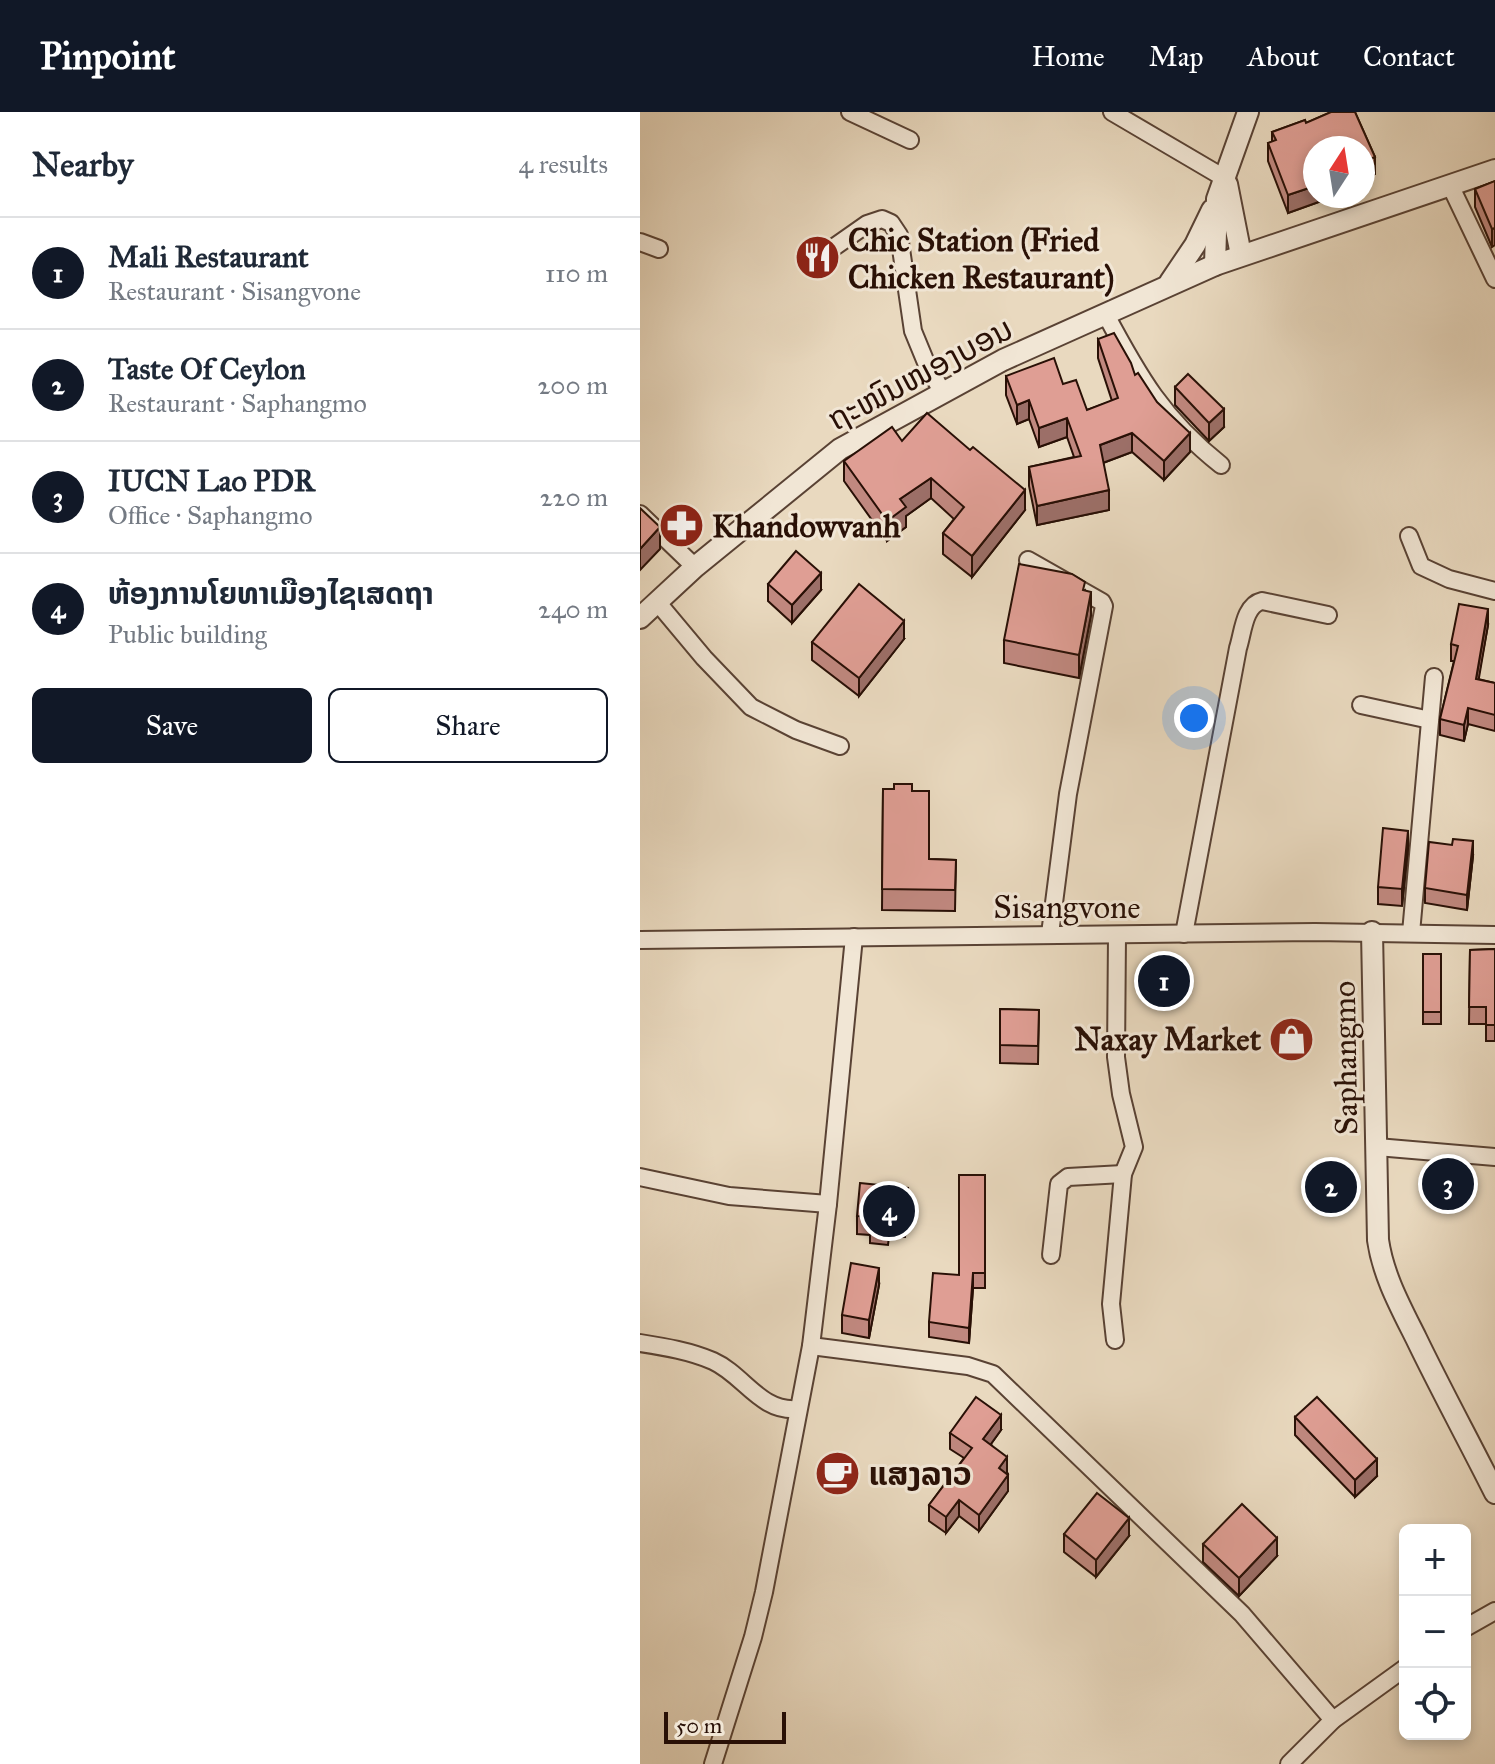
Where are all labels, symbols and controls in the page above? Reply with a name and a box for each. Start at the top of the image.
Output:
text: Pinpoint [40,33,176,79]
text: Home [1032,39,1105,74]
text: Map [1149,39,1203,74]
text: About [1247,39,1319,74]
text: Contact [1363,39,1455,74]
north arrow [1303,136,1375,208]
text: Nearby [32,144,134,185]
text: 4 results [519,148,608,180]
place label: Chic Station (Fried Chicken Restaurant) [848,221,1114,297]
restaurant icon: Chic Station (Fried Chicken Restaurant) [793,234,841,282]
text: Mali Restaurant [108,239,309,275]
text: 1 [53,257,63,289]
text: 110 m [545,257,608,289]
text: Restaurant · Sisangvone [108,275,361,307]
street label: ຖະໜົນໜອງບອນ [821,309,1019,440]
text: Taste Of Ceylon [108,351,306,387]
text: 2 [52,369,64,401]
text: 200 m [537,369,608,401]
text: Restaurant · Saphangmo [108,387,367,419]
text: IUCN Lao PDR [108,463,315,499]
text: 3 [53,481,63,513]
text: 220 m [540,481,608,513]
text: Office · Saphangmo [108,499,313,531]
pharmacy icon: Khandowvanh [657,502,705,550]
place label: Khandowvanh [712,507,901,546]
text: ຫ້ອງການໂຍທາເມືອງໄຊເສດຖາ [108,576,434,612]
text: 4 [51,593,65,625]
text: 240 m [538,593,608,625]
text: Public building [108,618,267,650]
button: Save [32,688,312,763]
button: Share [328,688,608,763]
your location [1174,698,1214,738]
street label: Sisangvone [993,888,1141,927]
pin: 1 [1138,951,1190,1011]
street label: Saphangmo [1325,980,1366,1136]
shop icon: Naxay Market [1268,1015,1316,1063]
place label: Naxay Market [1074,1020,1262,1059]
pin: 3 [1422,1154,1474,1214]
pin: 2 [1305,1157,1357,1217]
pin: 4 [863,1181,915,1241]
cafe icon: ແສງລາວ [814,1450,862,1498]
place label: ແສງລາວ [869,1455,972,1494]
map controls [1399,1524,1471,1740]
button: + [1399,1524,1471,1596]
button: − [1399,1596,1471,1668]
button: locate [1399,1668,1471,1740]
scale bar [664,1708,786,1744]
text: 50 m [676,1712,722,1739]

